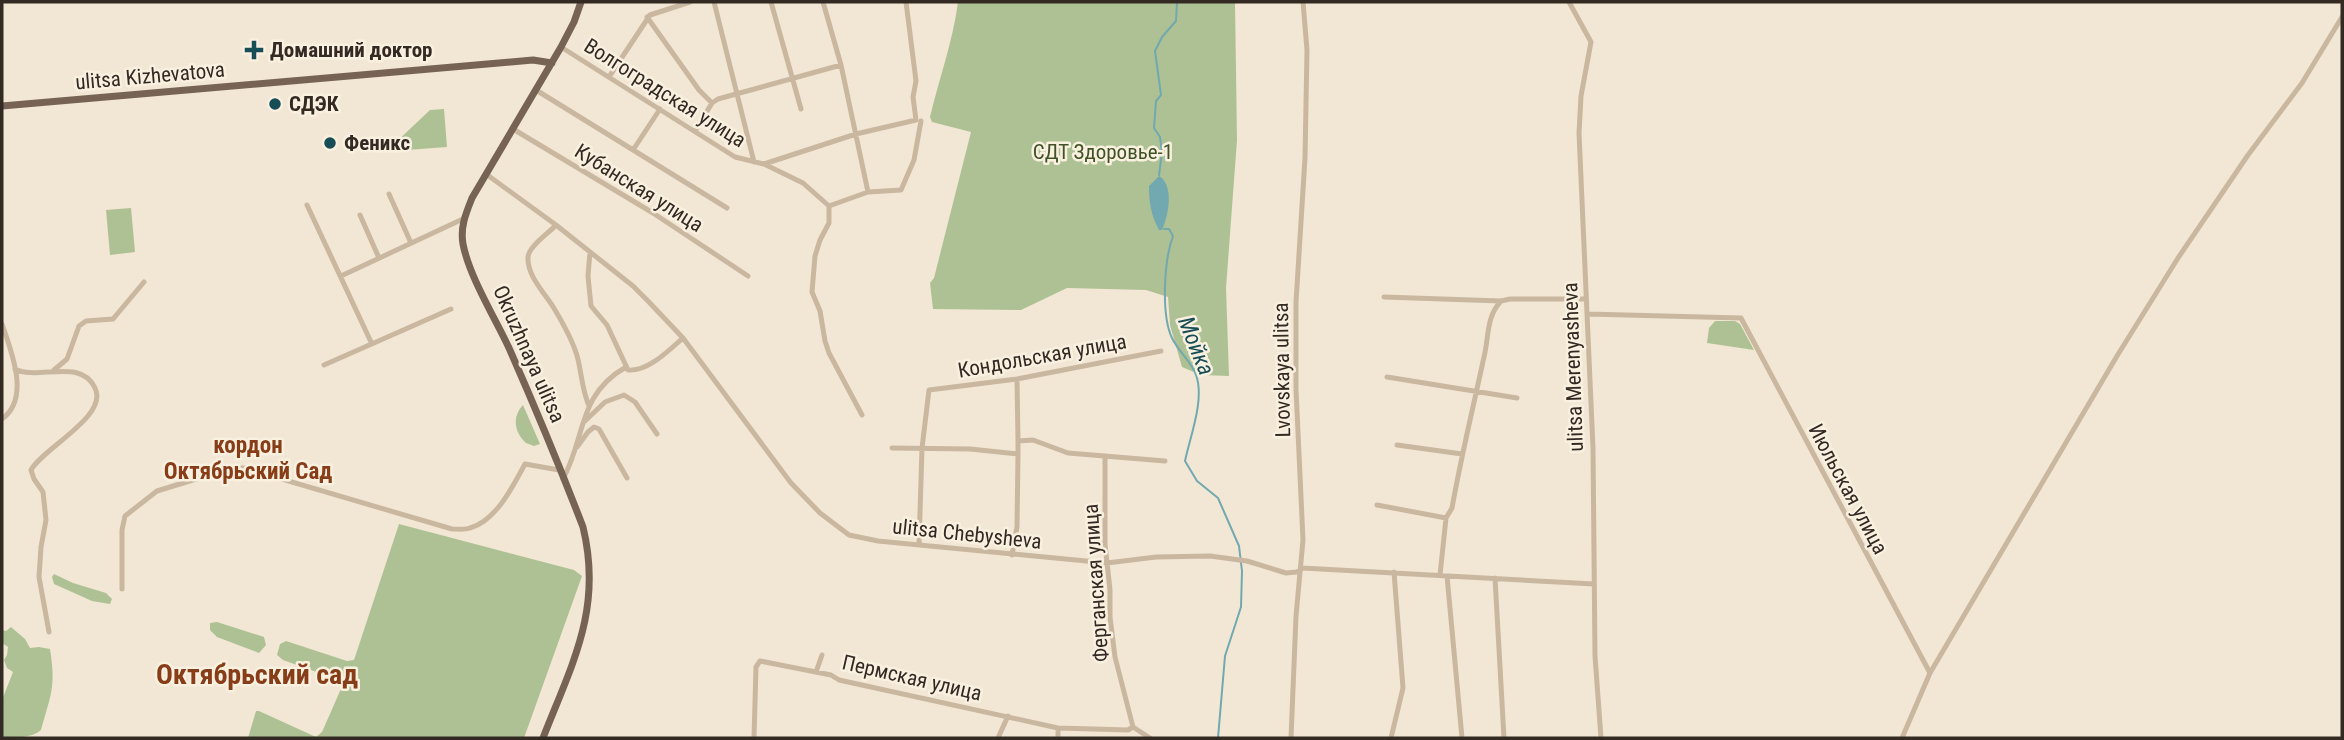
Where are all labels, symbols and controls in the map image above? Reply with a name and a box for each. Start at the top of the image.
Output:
street label: Волгоградская улица [580,34,750,152]
place label: Домашний доктор [270,38,433,62]
marker: Домашний доктор [244,40,264,60]
street label: ulitsa Kizhevatova [74,58,226,94]
place label: СДЭК [289,92,339,116]
marker: СДЭК [267,96,283,112]
place label: Феникс [344,131,411,155]
marker: Феникс [322,135,338,151]
street label: Кубанская улица [570,139,708,237]
park label: СДТ Здоровье-1 [1033,140,1173,164]
street label: Okruzhnaya ulitsa [488,282,570,426]
street label: ulitsa Merenyasheva [1558,282,1588,452]
street label: Lvovskaya ulitsa [1269,302,1295,438]
water label: Мойка [1172,313,1220,379]
street label: Кондольская улица [956,329,1128,383]
street label: Июльская улица [1804,420,1892,558]
district label: кордон Октябрьский Сад [164,432,332,485]
street label: Ферганская улица [1078,503,1114,663]
street label: ulitsa Chebysheva [891,514,1043,554]
street label: Пермская улица [840,650,984,706]
district label: Октябрьский сад [156,658,358,691]

